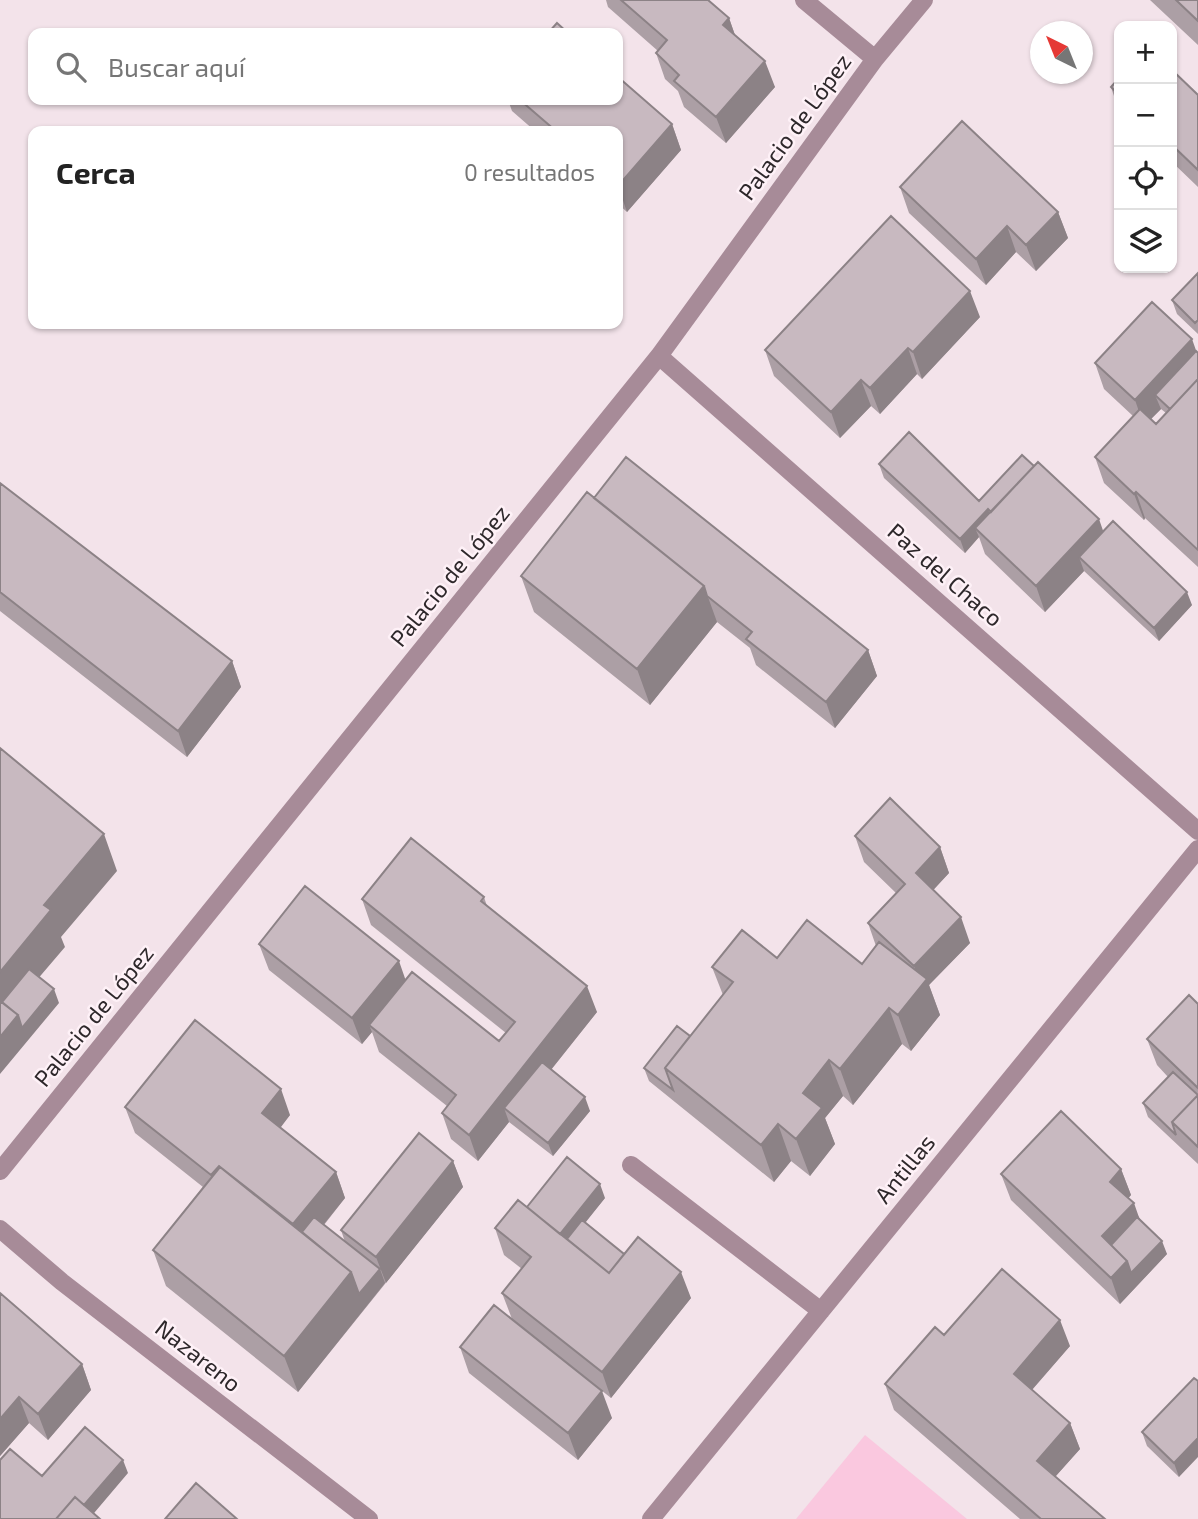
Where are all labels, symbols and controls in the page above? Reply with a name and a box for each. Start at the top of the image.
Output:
north arrow [1030,21,1093,84]
map controls [1114,21,1177,273]
button: + [1114,21,1177,84]
search box [28,28,623,105]
icon: search [52,48,90,86]
street label: Palacio de López [732,48,857,205]
text: Buscar aquí [108,51,245,82]
button: − [1114,84,1177,147]
button: locate [1114,147,1177,210]
text: Cerca [56,154,136,190]
text: 0 resultados [464,158,595,186]
button: layers [1114,210,1177,273]
street label: Palacio de López [384,499,515,652]
street label: Paz del Chaco [882,517,1009,632]
street label: Palacio de López [28,939,159,1092]
street label: Antillas [868,1128,940,1208]
street label: Nazareno [150,1313,247,1397]

